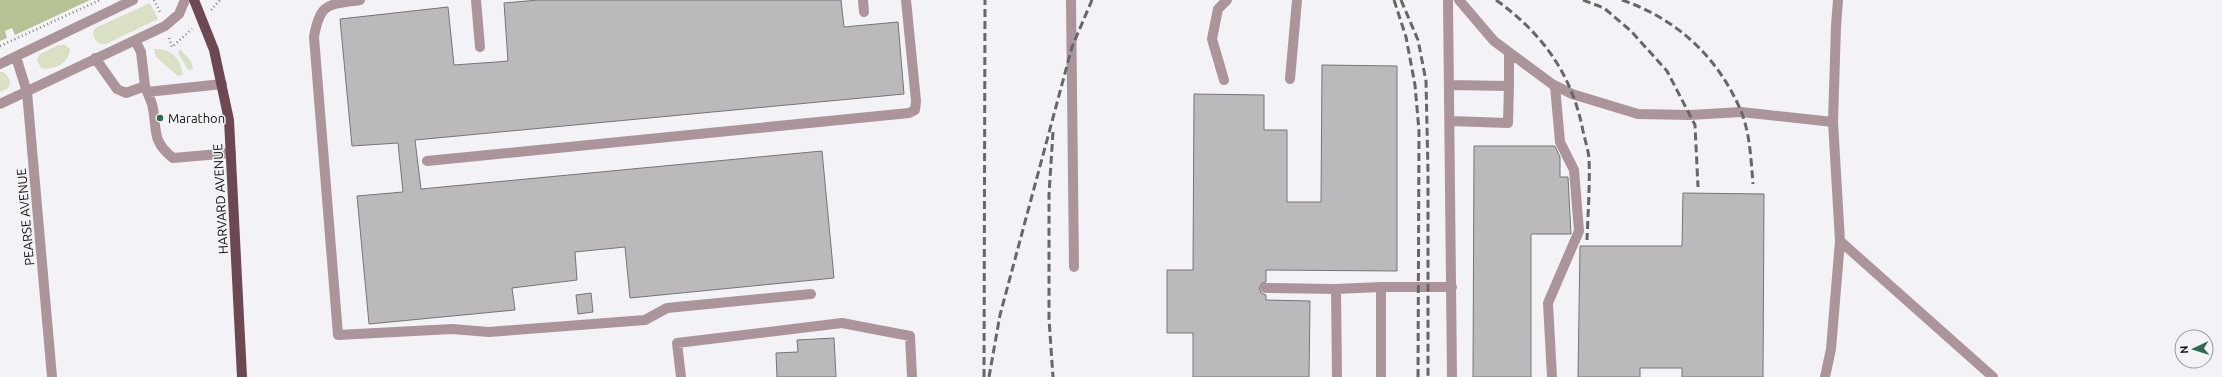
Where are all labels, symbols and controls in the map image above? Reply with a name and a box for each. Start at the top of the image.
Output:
place label: Marathon [168,111,225,125]
marker: Marathon [155,113,165,123]
street label: HARVARD AVENUE [210,143,230,255]
street label: PEARSE AVENUE [14,168,36,266]
north arrow [2174,329,2214,369]
text: N [2178,345,2190,354]

